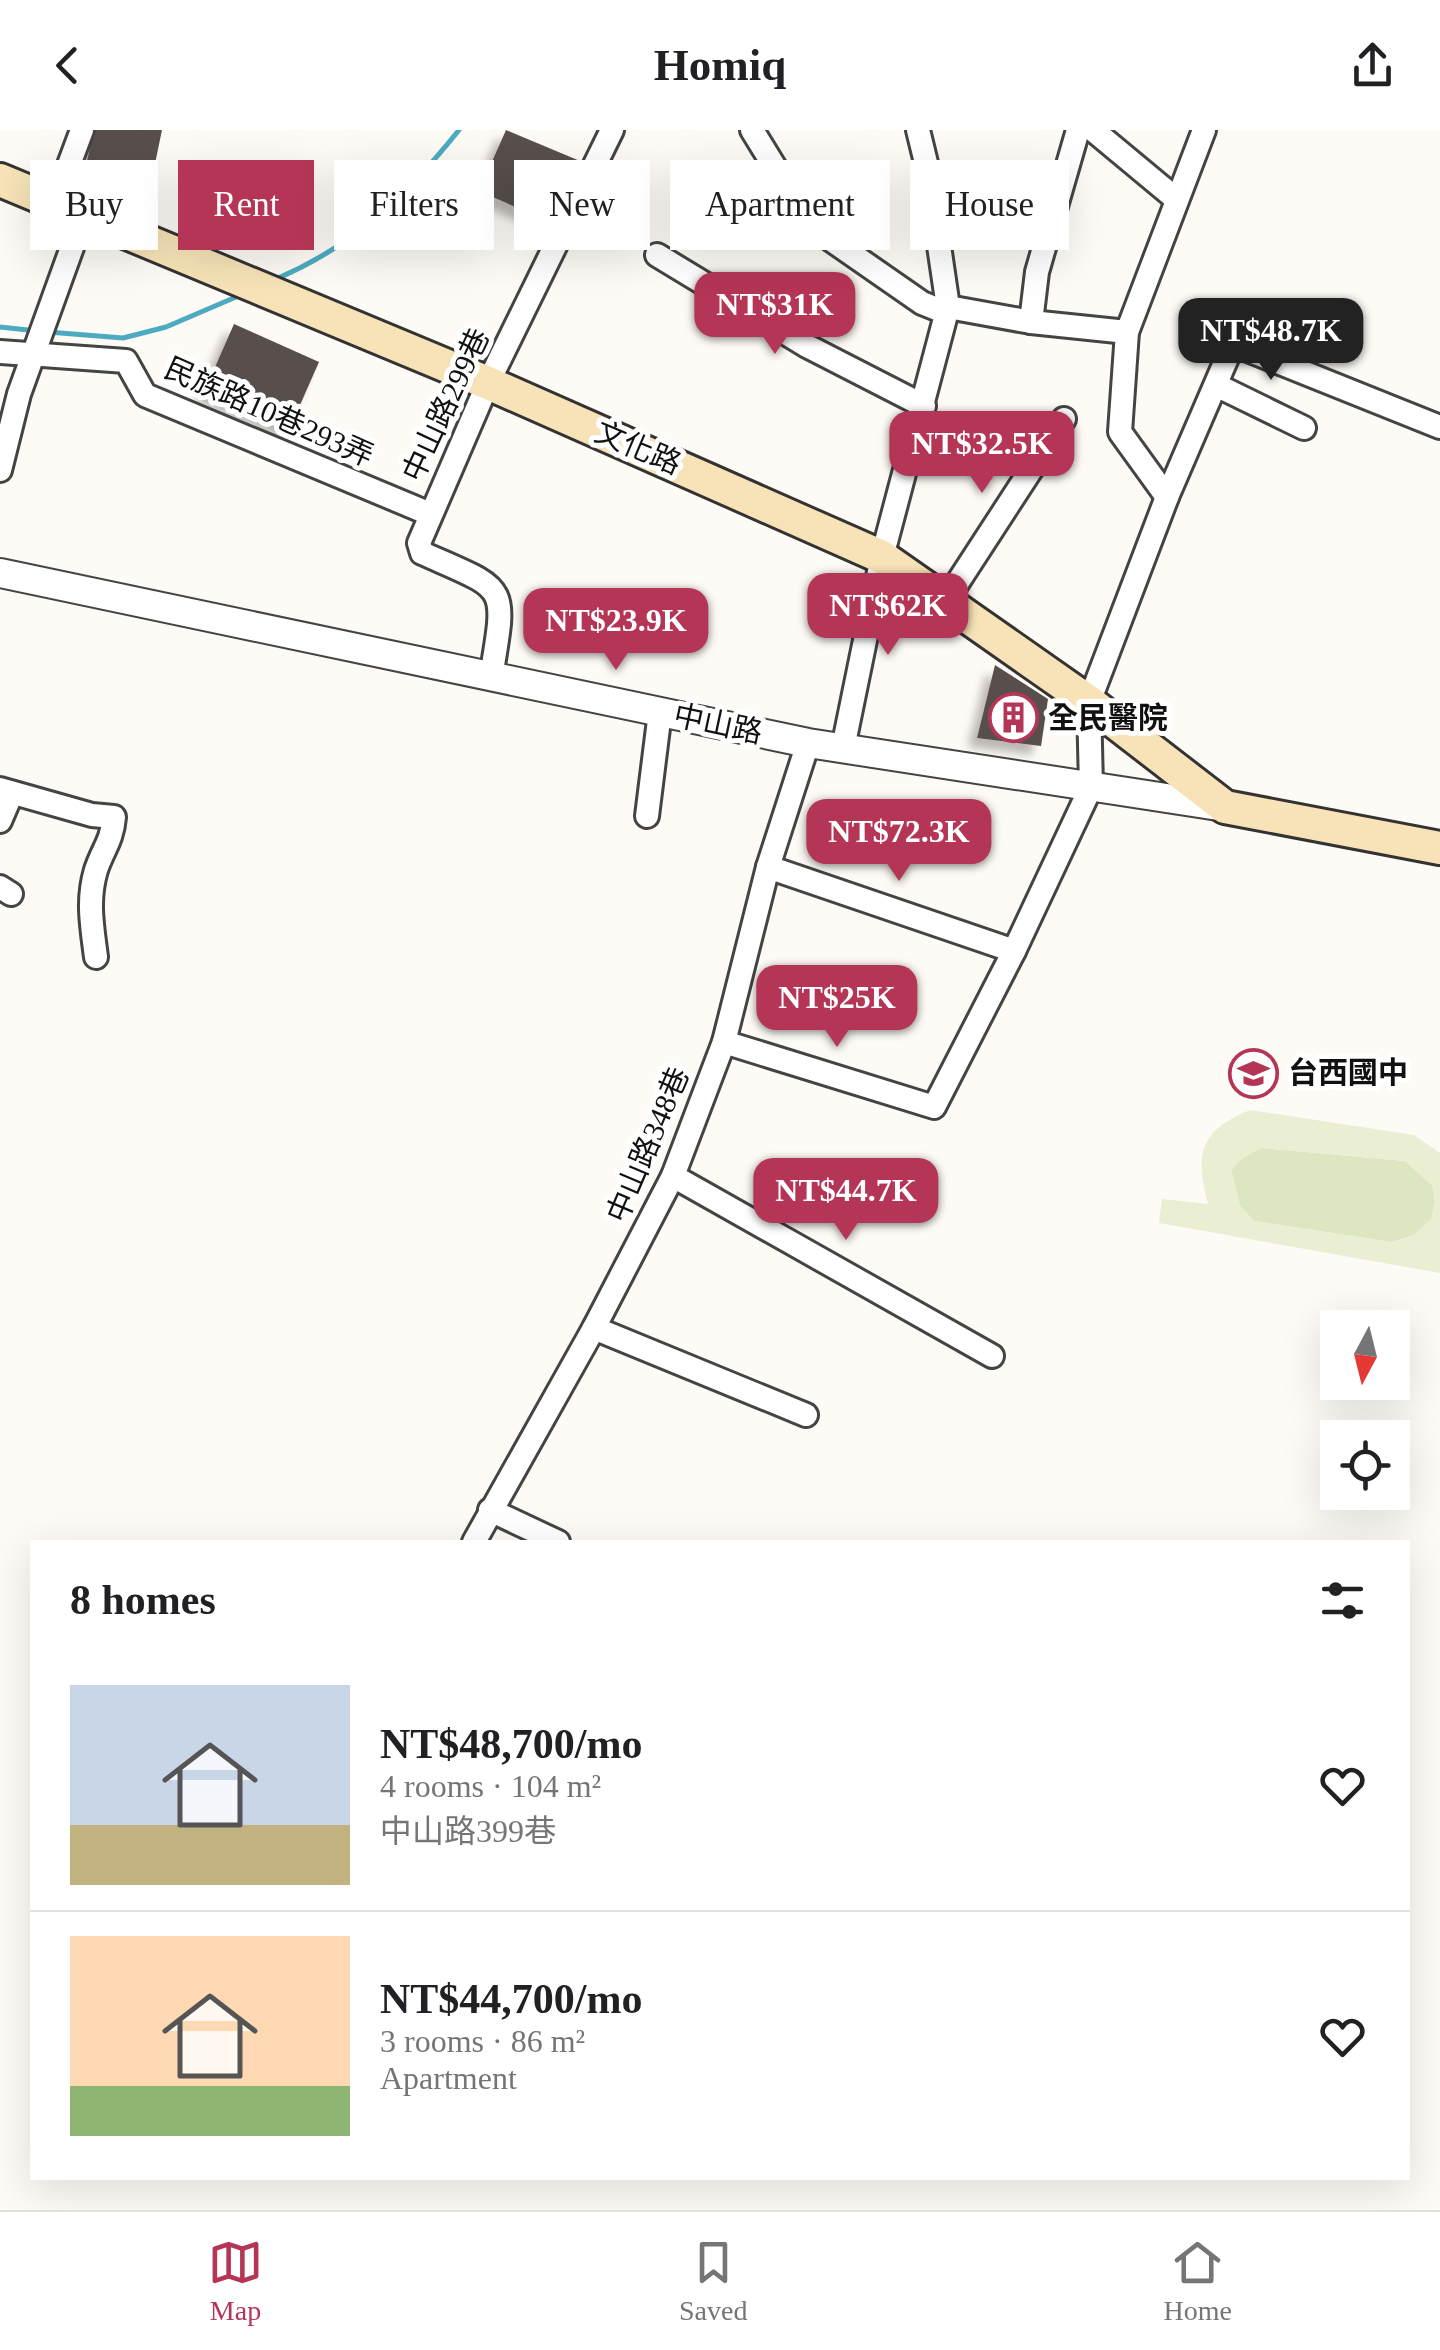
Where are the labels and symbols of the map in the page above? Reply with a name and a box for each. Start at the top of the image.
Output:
pin: NT$31K [694,272,856,357]
pin: NT$48.7K [1168,298,1374,383]
street label: 中山路299巷 [396,323,495,487]
street label: 民族路10巷293弄 [160,351,379,472]
pin: NT$32.5K [879,411,1085,496]
street label: 文化路 [590,415,686,480]
pin: NT$62K [807,573,969,658]
pin: NT$23.9K [513,588,719,673]
building icon: 全民醫院 [987,692,1039,744]
street label: 中山路 [671,698,766,749]
place label: 全民醫院 [1048,701,1168,734]
pin: NT$72.3K [796,799,1002,884]
pin: NT$25K [756,965,918,1050]
school or university icon: 台西國中 [1227,1047,1279,1099]
place label: 台西國中 [1288,1056,1408,1089]
street label: 中山路348巷 [600,1062,695,1227]
pin: NT$44.7K [743,1158,949,1243]
north arrow [1320,1310,1410,1400]

